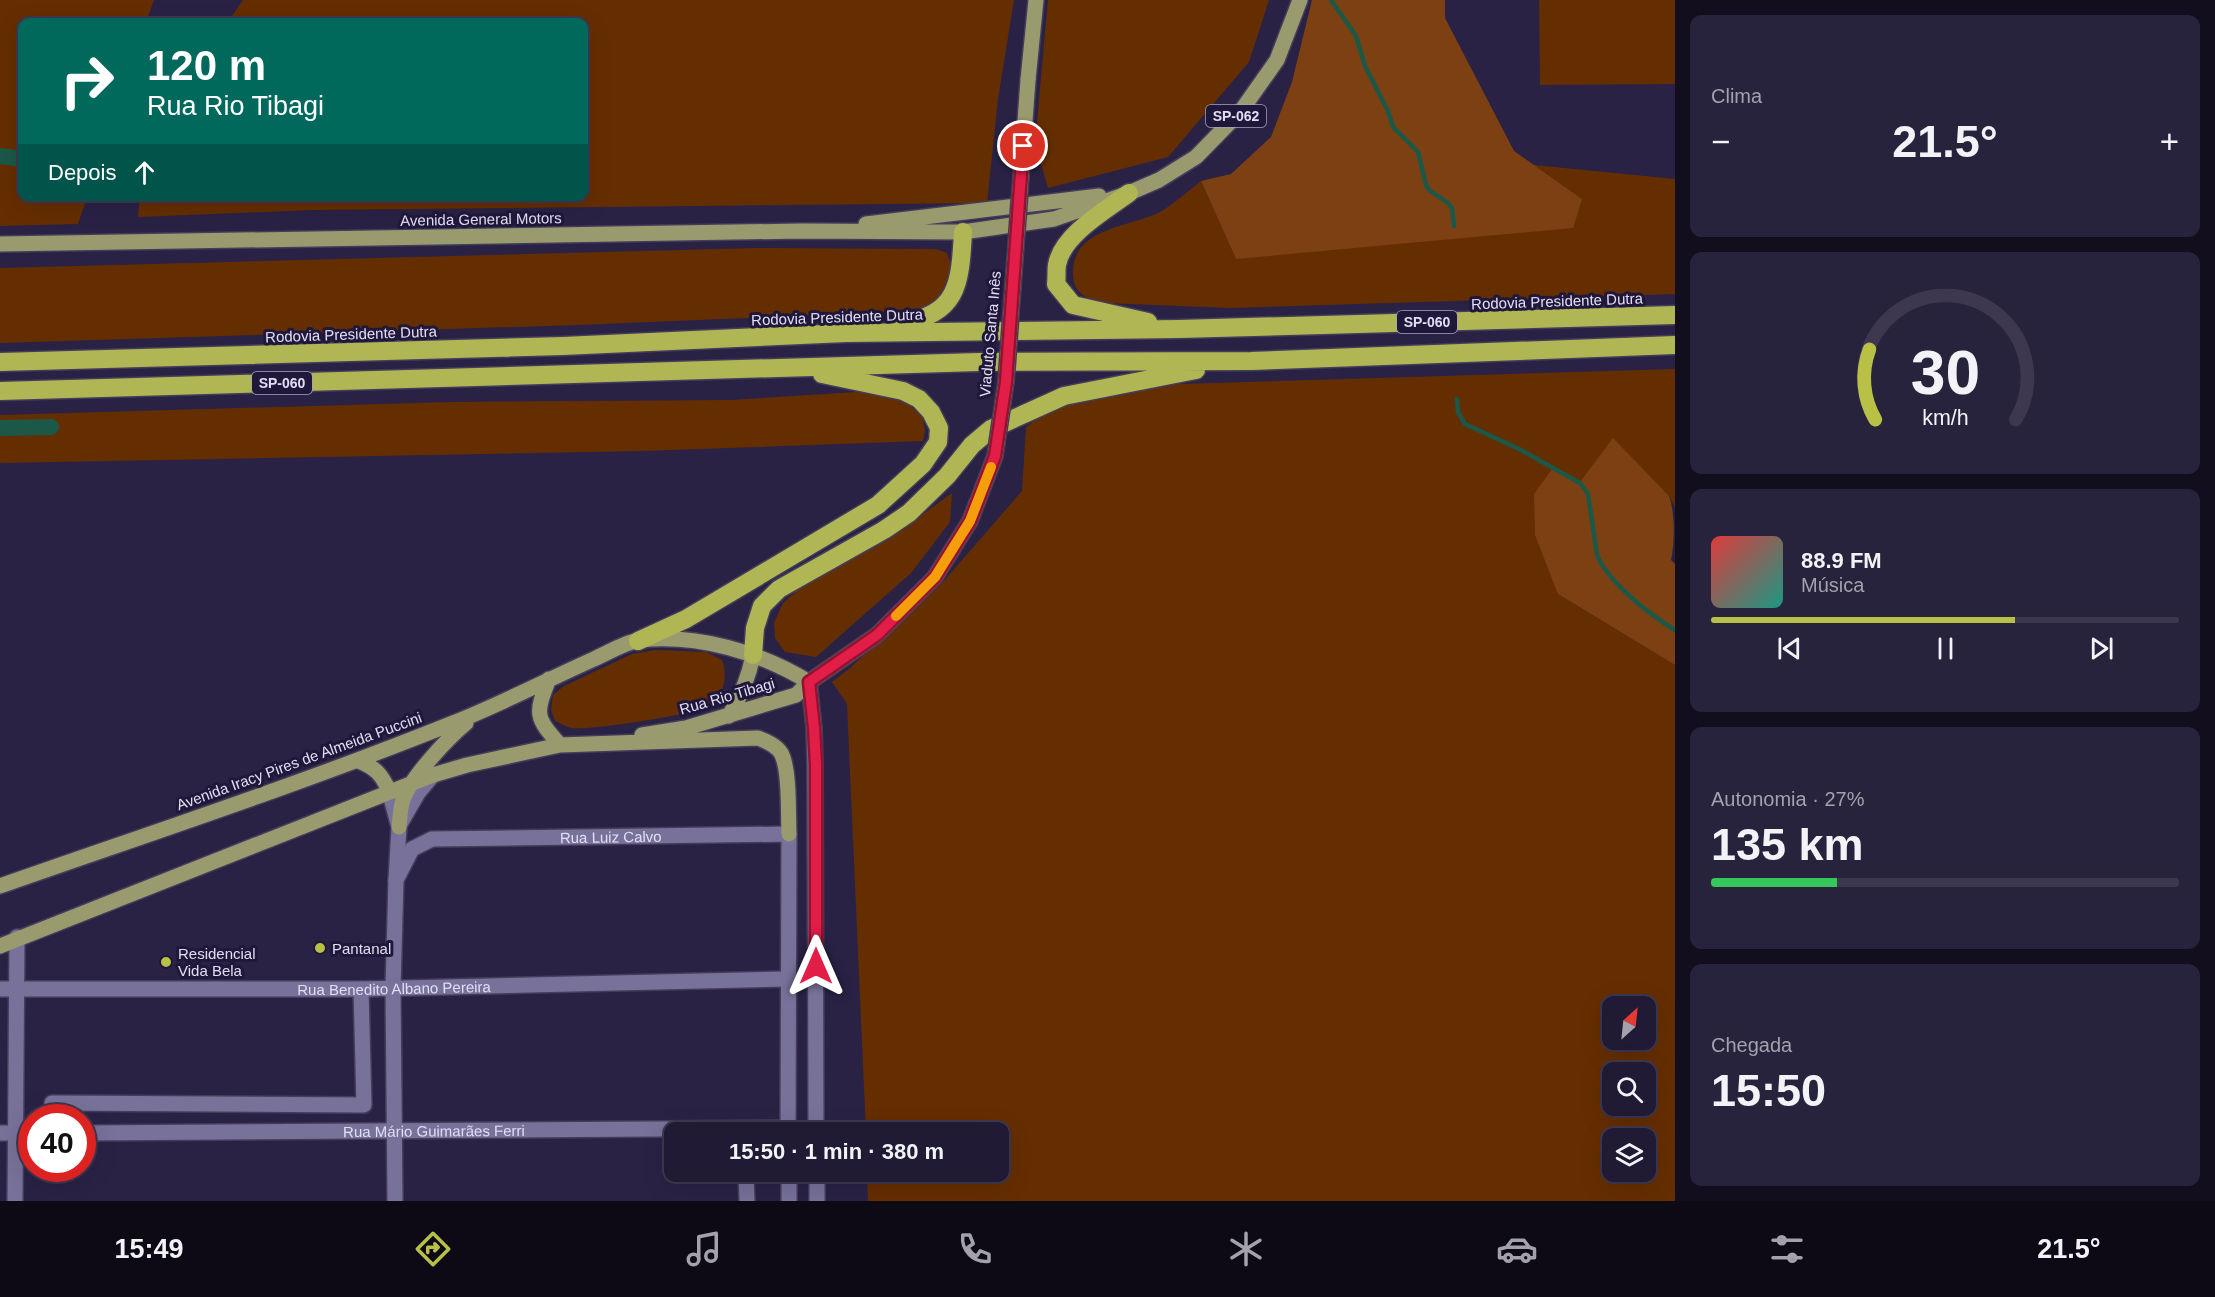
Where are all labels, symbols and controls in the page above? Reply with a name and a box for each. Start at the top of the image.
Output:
icon: right [48,42,126,120]
text: 120 m [147,42,266,89]
text: Clima [1711,85,1762,107]
text: Rua Rio Tibagi [147,91,324,121]
road number: SP-062 [1206,105,1266,127]
text: 21.5° [1892,116,1998,167]
pin [997,120,1048,171]
text: − [1711,123,1730,160]
text: + [2160,123,2179,160]
icon: arrive [1006,129,1039,162]
icon: ahead [128,156,161,189]
text: Depois [48,160,116,185]
street label: Avenida General Motors [400,209,562,229]
street label: Viaduto Santa Inês [976,270,1004,398]
street label: Rodovia Presidente Dutra [1471,289,1644,312]
street label: Rodovia Presidente Dutra [751,305,924,328]
road number: SP-060 [1397,311,1457,333]
street label: Rodovia Presidente Dutra [265,322,438,345]
text: 30 [1910,338,1980,407]
road number: SP-060 [252,372,312,394]
text: km/h [1922,407,1968,431]
text: 88.9 FM [1801,548,1882,573]
text: Música [1801,574,1864,596]
icon: previous [1773,632,1806,665]
icon: pause [1929,632,1962,665]
icon: next [2085,632,2118,665]
street label: Rua Rio Tibagi [677,674,777,718]
street label: Avenida Iracy Pires de Almeida Puccini [174,709,424,813]
text: Autonomia · 27% [1711,788,1864,810]
text: 135 km [1711,819,1864,870]
street label: Rua Luiz Calvo [560,827,662,846]
position arrow [784,934,848,998]
place label: Pantanal [332,940,391,957]
marker: Pantanal [313,941,327,955]
place label: Residencial Vida Bela [178,945,256,979]
marker: Residencial Vida Bela [159,955,173,969]
street label: Rua Benedito Albano Pereira [297,977,492,998]
north arrow [1602,996,1656,1050]
map controls [1602,996,1656,1182]
text: Chegada [1711,1034,1792,1056]
button: search [1602,1062,1656,1116]
text: 15:50 [1711,1065,1826,1116]
speed limit sign: 40 [18,1104,96,1182]
street label: Rua Mário Guimarães Ferri [343,1121,525,1140]
button: layers [1602,1128,1656,1182]
text: 15:50 · 1 min · 380 m [729,1139,944,1164]
icon: directions [412,1228,454,1270]
icon: music [683,1228,725,1270]
icon: phone [954,1228,996,1270]
icon: climate [1225,1228,1267,1270]
icon: car [1496,1228,1538,1270]
icon: filters [1766,1228,1808,1270]
text: 15:49 [114,1234,183,1264]
text: 21.5° [2037,1234,2101,1264]

